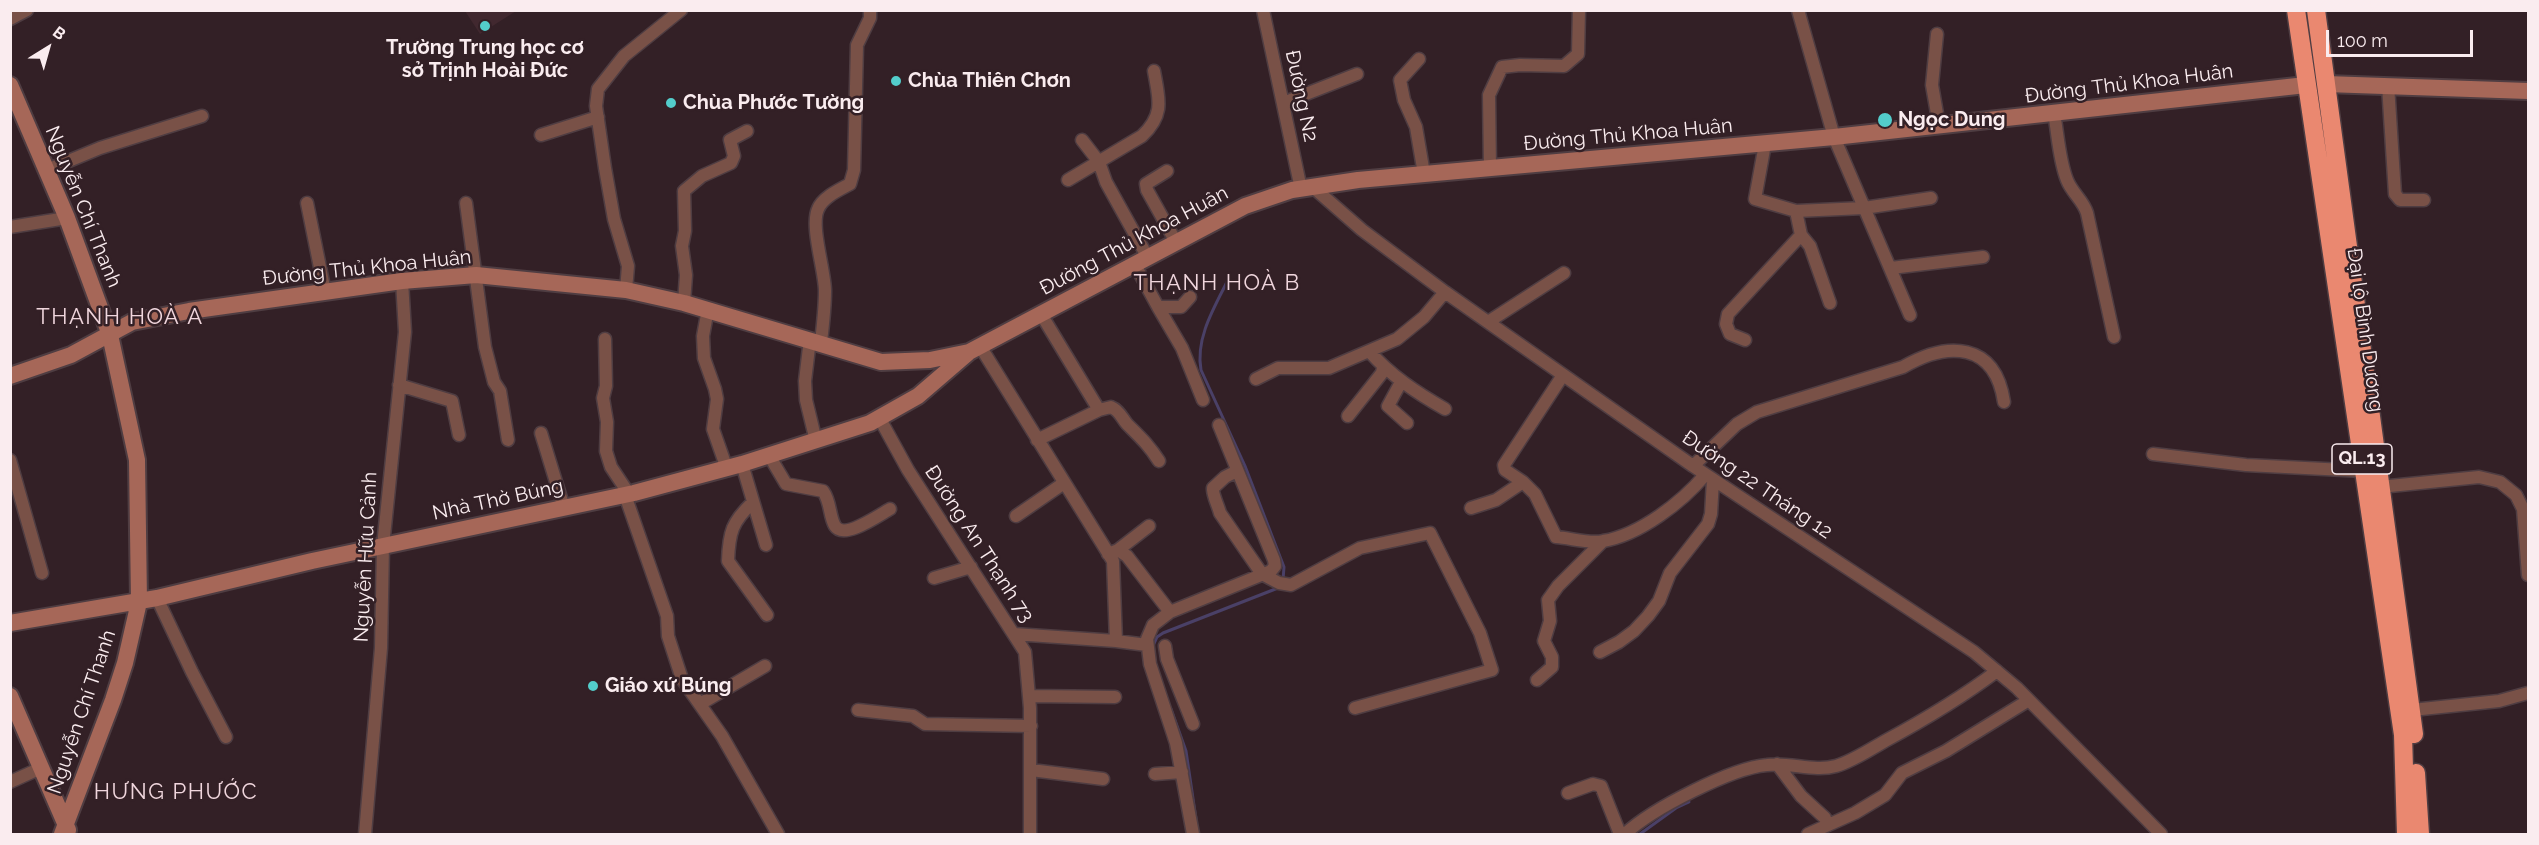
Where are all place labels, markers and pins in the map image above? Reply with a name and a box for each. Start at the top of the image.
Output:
marker: Trường Trung học cơ sở Trịnh Hoài Đức [478,19,492,33]
place label: Trường Trung học cơ sở Trịnh Hoài Đức [386,36,584,83]
place label: Chùa Thiên Chơn [908,69,1071,93]
marker: Chùa Thiên Chơn [889,74,903,88]
place label: Chùa Phước Tường [683,91,864,115]
marker: Chùa Phước Tường [664,96,678,110]
place label: Ngọc Dung [1898,108,2005,132]
marker: Ngọc Dung [1876,111,1894,129]
place label: Giáo xứ Búng [605,674,731,698]
marker: Giáo xứ Búng [586,679,600,693]

